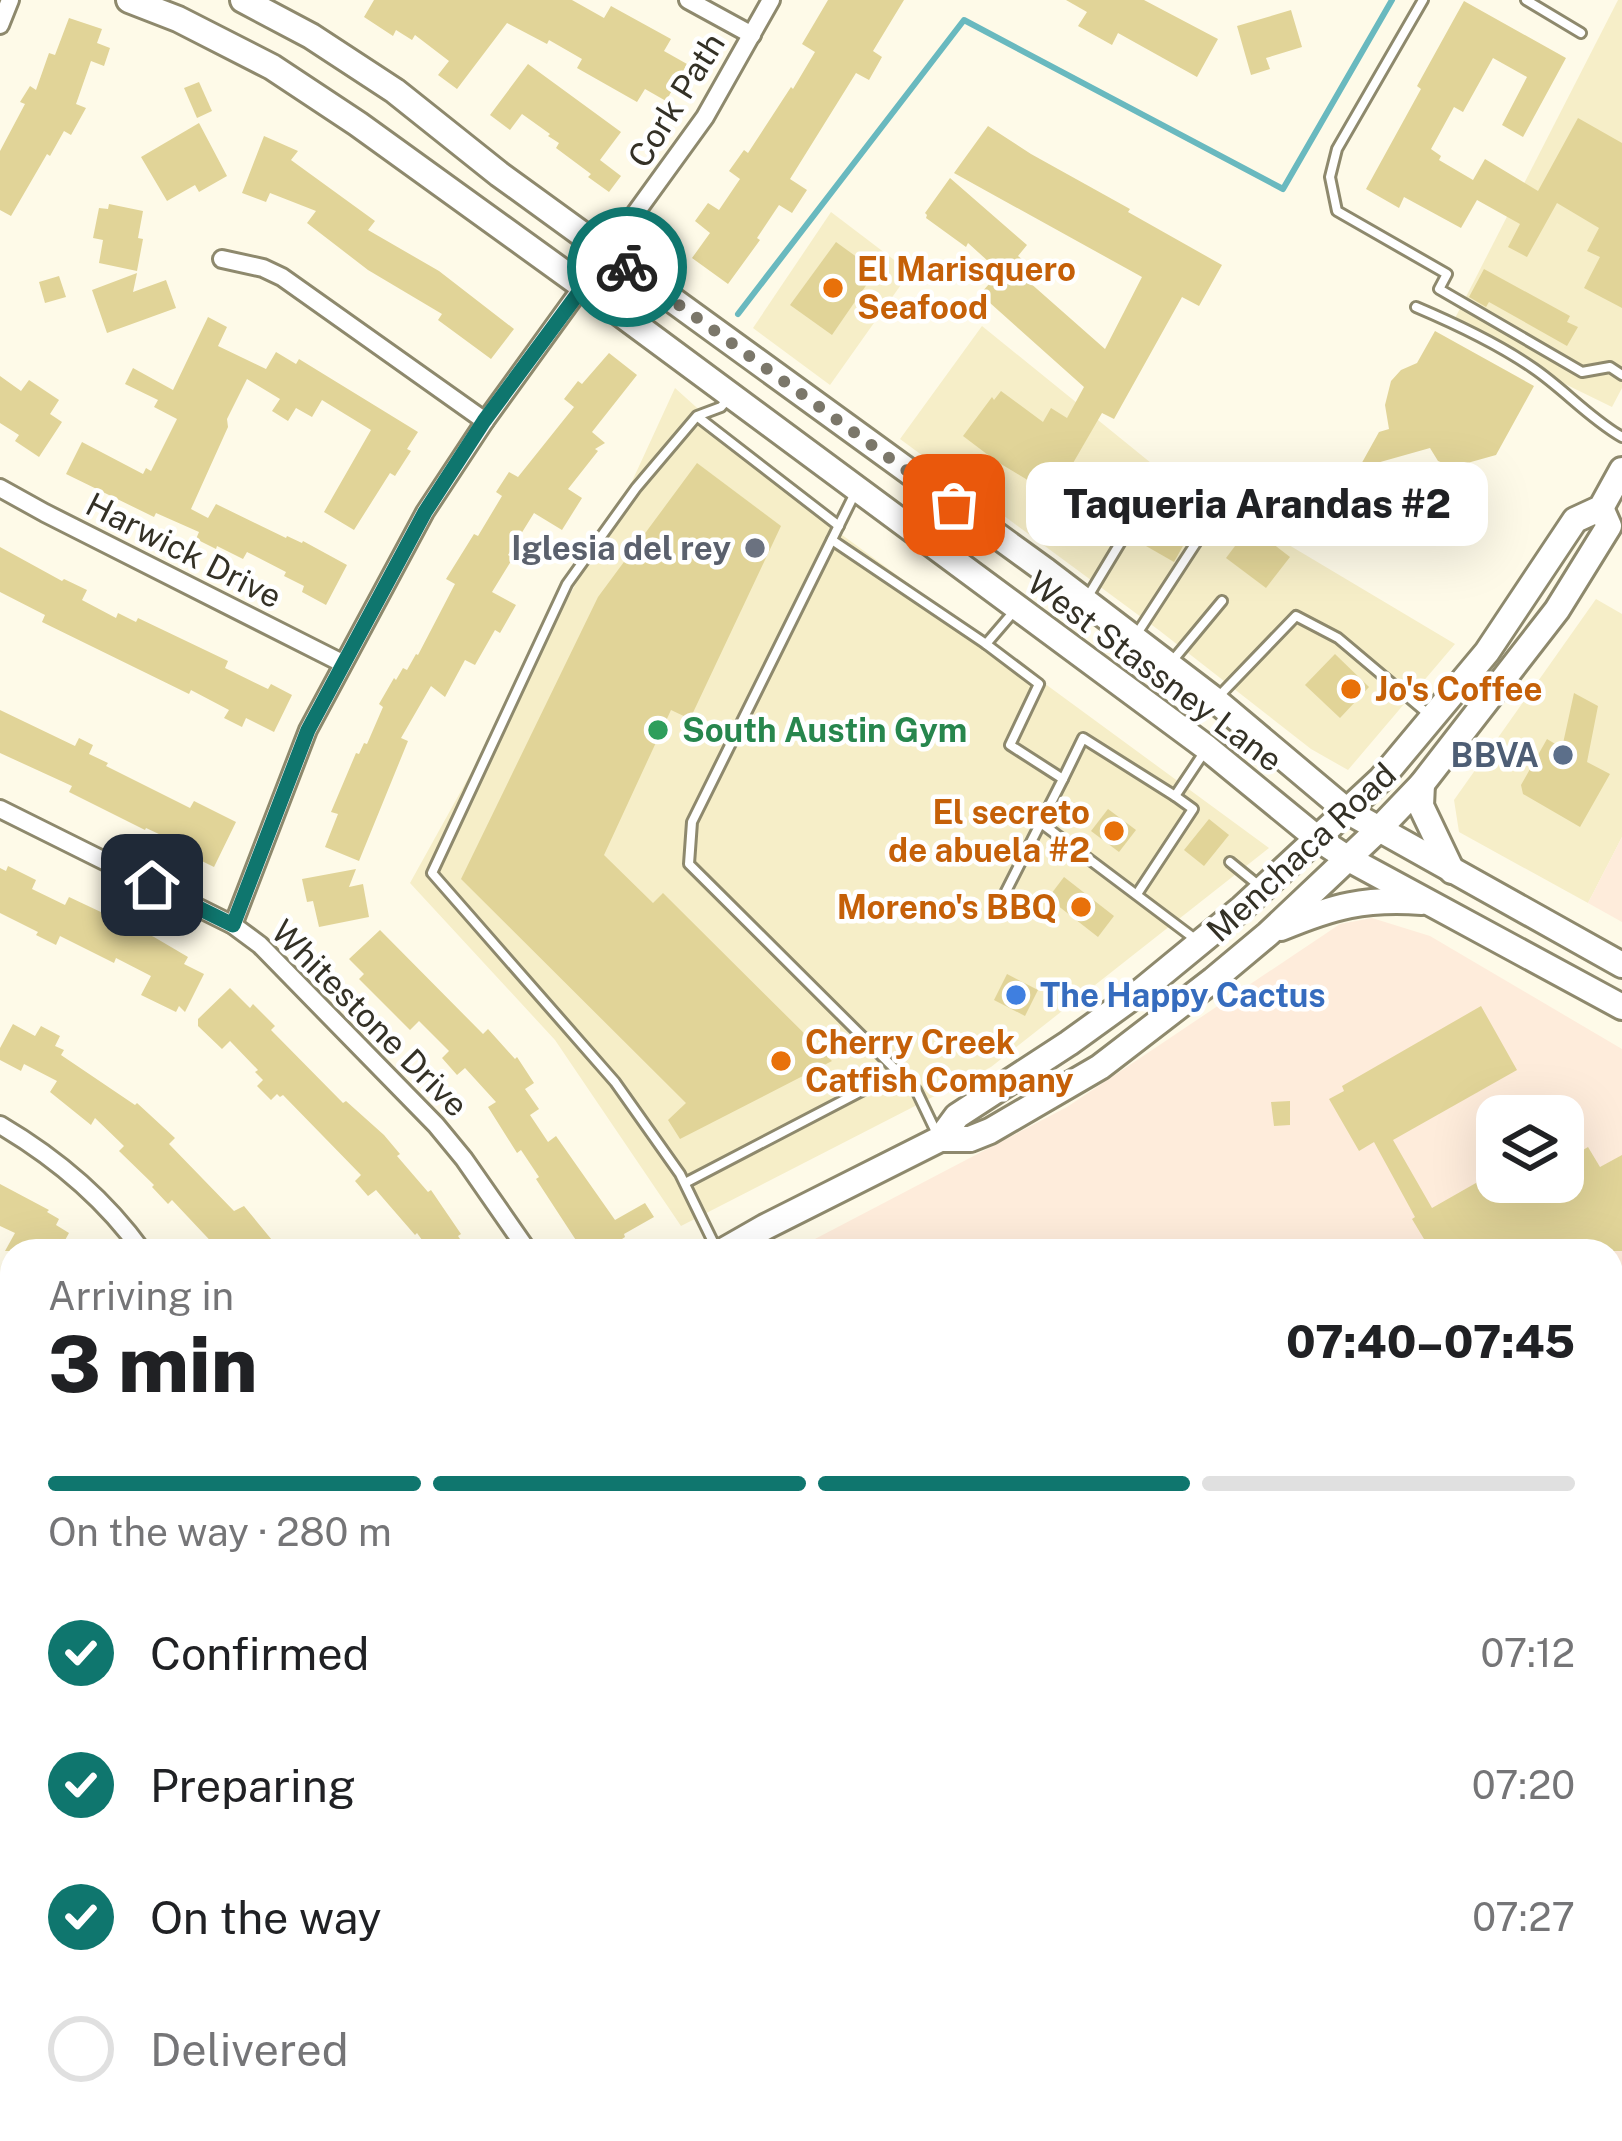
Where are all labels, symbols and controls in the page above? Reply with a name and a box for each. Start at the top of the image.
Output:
street label: Cork Path [620,26,732,174]
courier [567,207,687,327]
icon: bike [594,234,660,300]
place label: El Marisquero Seafood [857,250,1076,326]
marker: El Marisquero Seafood [820,275,846,301]
pin [903,454,1005,556]
callout: Taqueria Arandas #2 [1026,463,1488,547]
icon: bag [921,472,987,538]
text: Taqueria Arandas #2 [1063,481,1451,527]
street label: Harwick Drive [80,485,288,615]
place label: Iglesia del rey [511,529,731,567]
marker: Iglesia del rey [742,535,768,561]
street label: West Stassney Lane [1020,563,1290,779]
place label: Jo's Coffee [1375,670,1543,708]
marker: Jo's Coffee [1338,676,1364,702]
place label: South Austin Gym [682,711,967,749]
marker: South Austin Gym [645,717,671,743]
place label: BBVA [1451,736,1539,774]
marker: BBVA [1550,742,1576,768]
street label: Menchaca Road [1199,755,1403,949]
place label: El secreto de abuela #2 [888,793,1090,869]
marker: El secreto de abuela #2 [1101,818,1127,844]
pin [101,834,203,936]
icon: home [119,852,185,918]
place label: Moreno's BBQ [837,888,1057,926]
marker: Moreno's BBQ [1068,894,1094,920]
street label: Whitestone Drive [264,912,476,1124]
place label: The Happy Cactus [1040,976,1326,1014]
marker: The Happy Cactus [1003,982,1029,1008]
place label: Cherry Creek Catfish Company [805,1023,1074,1099]
marker: Cherry Creek Catfish Company [768,1048,794,1074]
map controls [1476,1095,1584,1203]
button: layers [1476,1095,1584,1203]
text: Arriving in [48,1273,234,1319]
text: 07:40–07:45 [1286,1315,1575,1368]
text: 3 min [48,1318,257,1410]
text: On the way · 280 m [48,1509,392,1555]
icon: check [48,1620,114,1686]
text: Confirmed [150,1627,369,1680]
text: 07:12 [1481,1630,1575,1676]
icon: check [48,1752,114,1818]
text: Preparing [150,1759,356,1812]
text: 07:20 [1472,1762,1575,1808]
icon: check [48,1884,114,1950]
text: On the way [150,1891,382,1944]
text: 07:27 [1472,1894,1575,1940]
text: Delivered [150,2023,349,2076]

